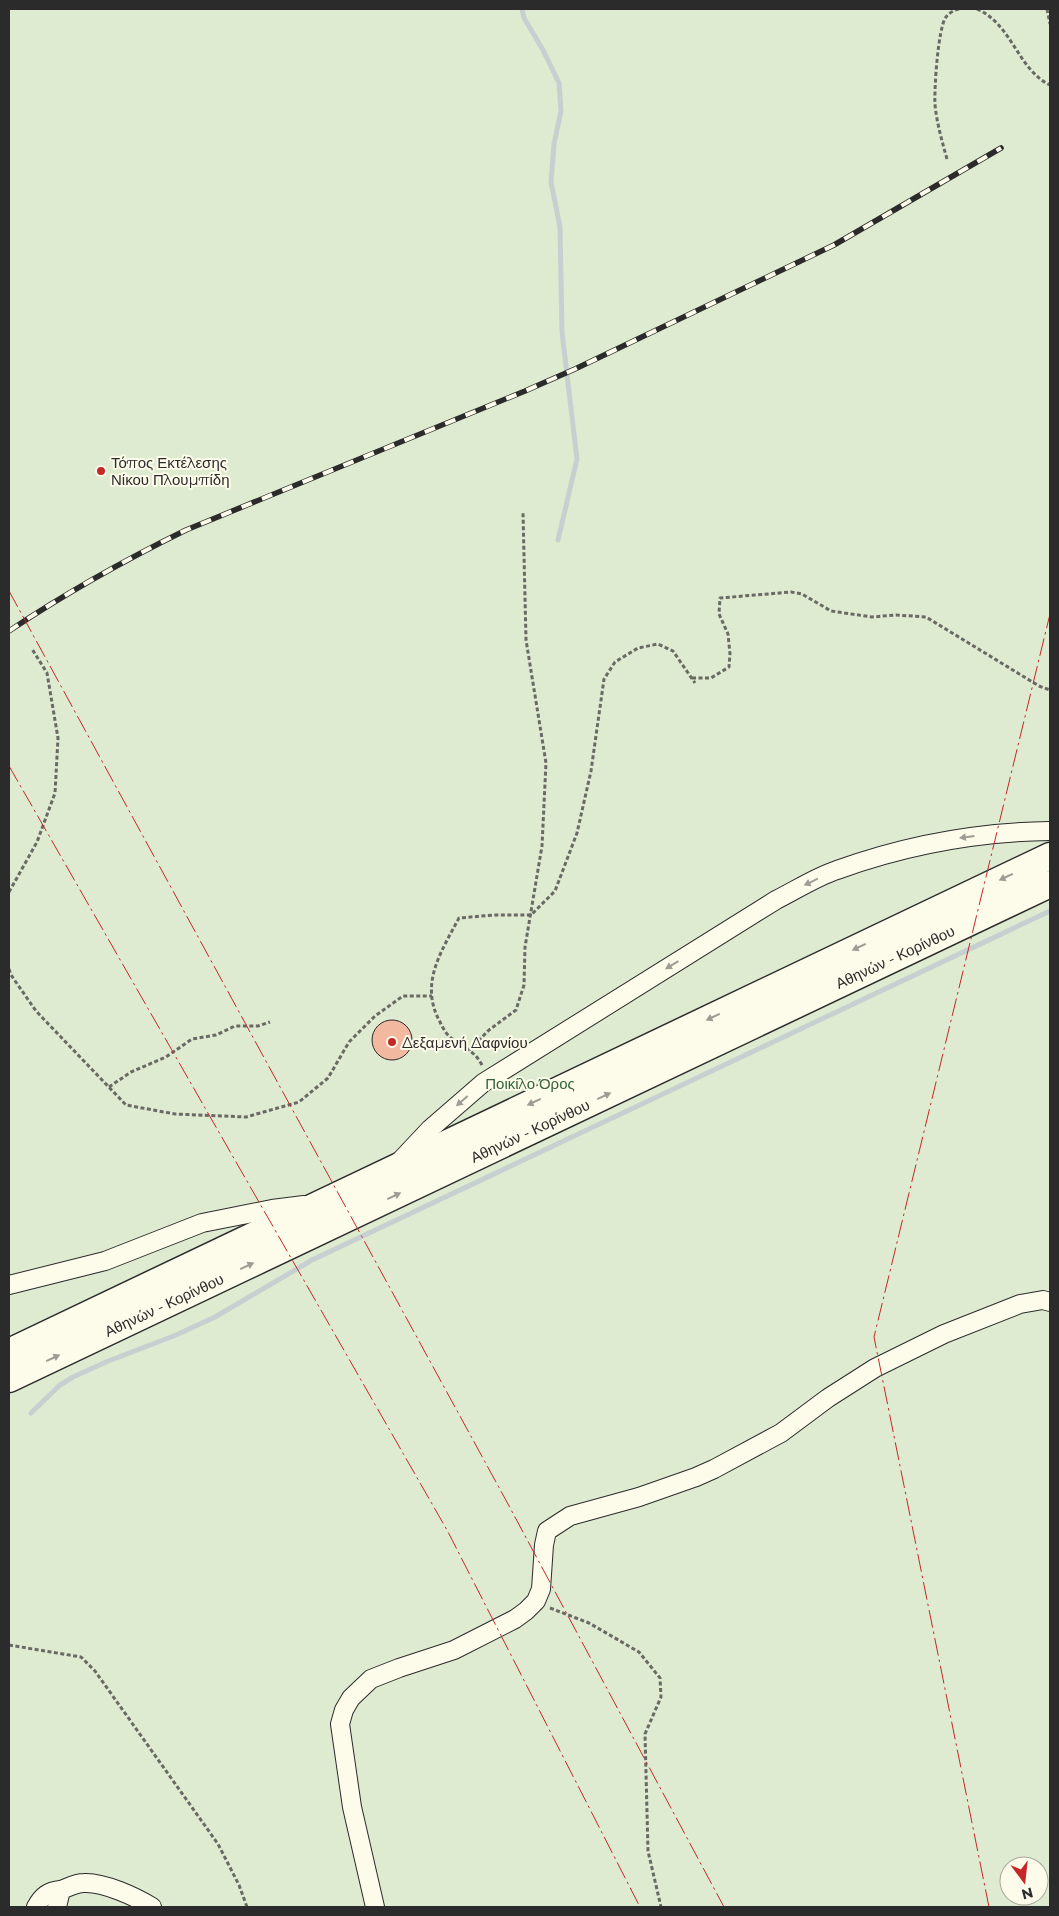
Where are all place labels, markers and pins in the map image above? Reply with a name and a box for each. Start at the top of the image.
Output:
place label: Τόπος Εκτέλεσης Νίκου Πλουμπίδη [111,453,230,489]
marker: Τόπος Εκτέλεσης Νίκου Πλουμπίδη [95,465,107,477]
place label: Δεξαμενή Δαφνίου [402,1033,528,1052]
marker: Δεξαμενή Δαφνίου [386,1036,398,1048]

